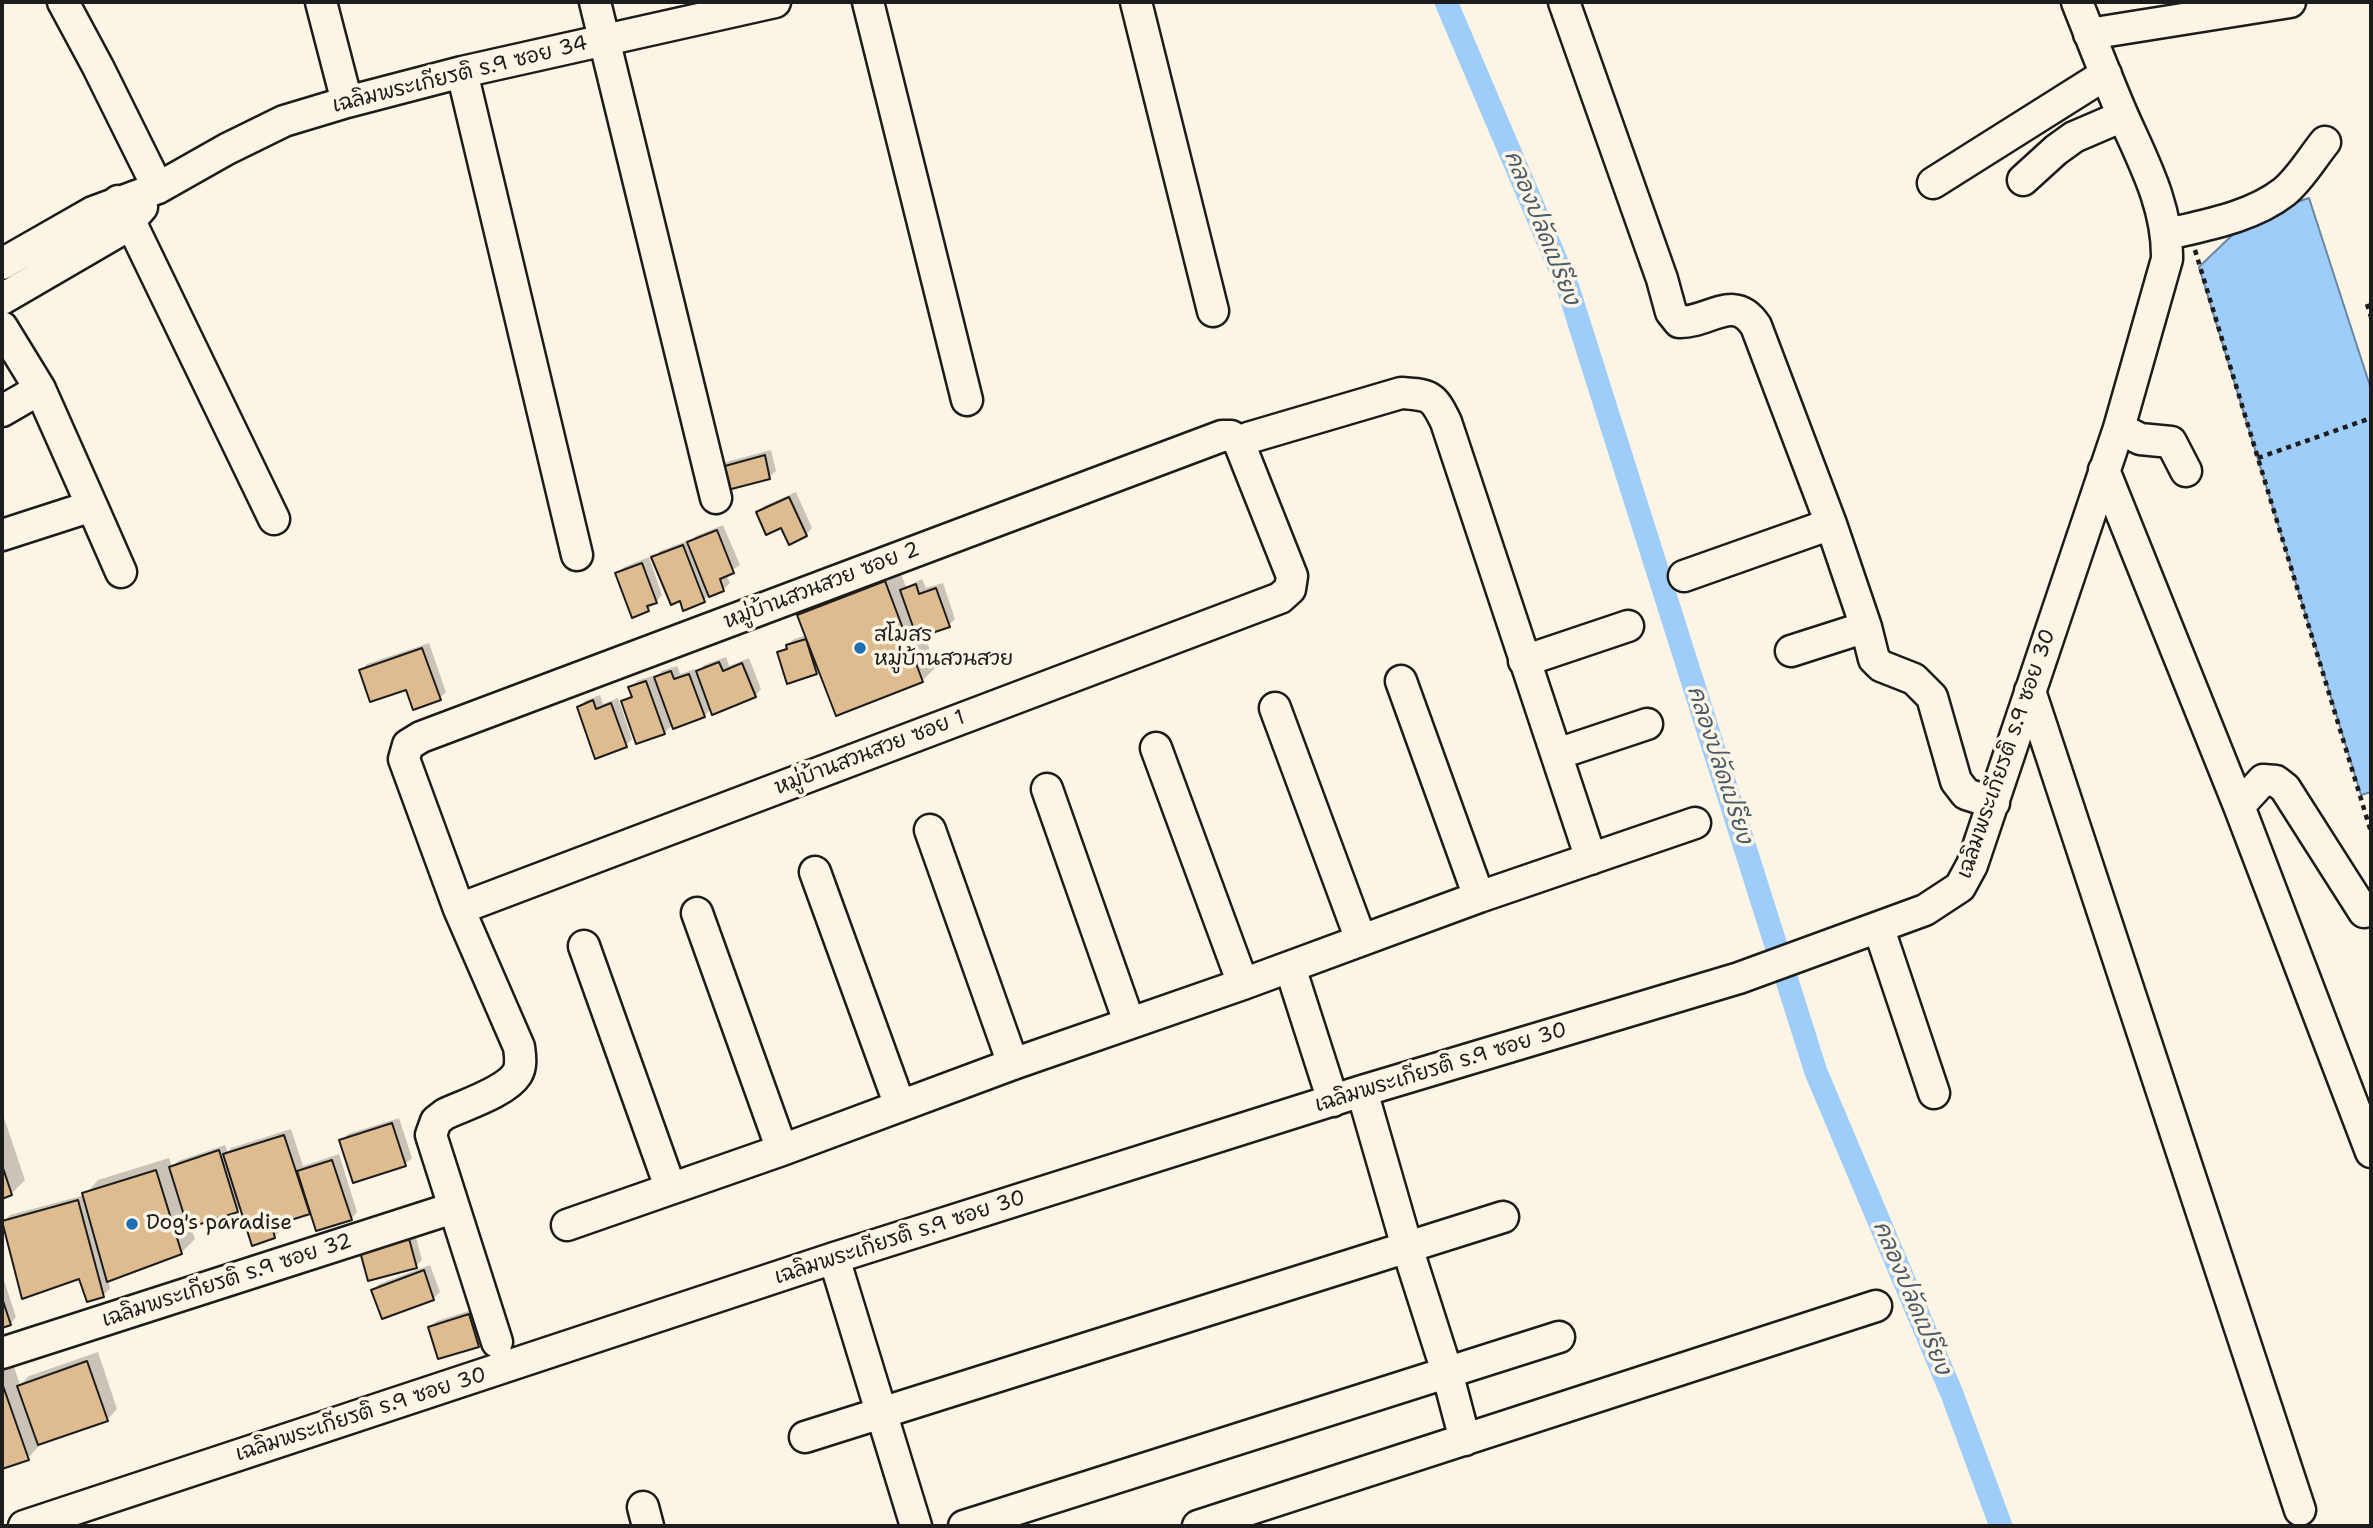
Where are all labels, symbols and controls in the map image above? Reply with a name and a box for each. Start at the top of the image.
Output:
street label: เฉลิมพระเกียรติ ร.9 ซอย 34 [330,31,590,119]
water label: คลองปลัดเปรียง [1497,147,1585,309]
street label: หมู่บ้านสวนสวย ซอย 2 [721,537,923,635]
place label: สโมสร หมู่บ้านสวนสวย [874,623,1013,673]
street label: เฉลิมพระเกียรติ ร.9 ซอย 30 [1952,626,2062,882]
marker: สโมสร หมู่บ้านสวนสวย [852,640,868,656]
water label: คลองปลัดเปรียง [1681,683,1757,847]
street label: หมู่บ้านสวนสวย ซอย 1 [771,705,969,801]
street label: เฉลิมพระเกียรติ ร.9 ซอย 30 [1312,1018,1570,1118]
street label: เฉลิมพระเกียรติ ร.9 ซอย 30 [771,1185,1029,1291]
place label: Dog's paradise [146,1211,292,1237]
marker: Dog's paradise [124,1216,140,1232]
water label: คลองปลัดเปรียง [1866,1217,1956,1379]
street label: เฉลิมพระเกียรติ ร.9 ซอย 32 [99,1229,355,1333]
street label: เฉลิมพระเกียรติ ร.9 ซอย 30 [232,1362,490,1468]

